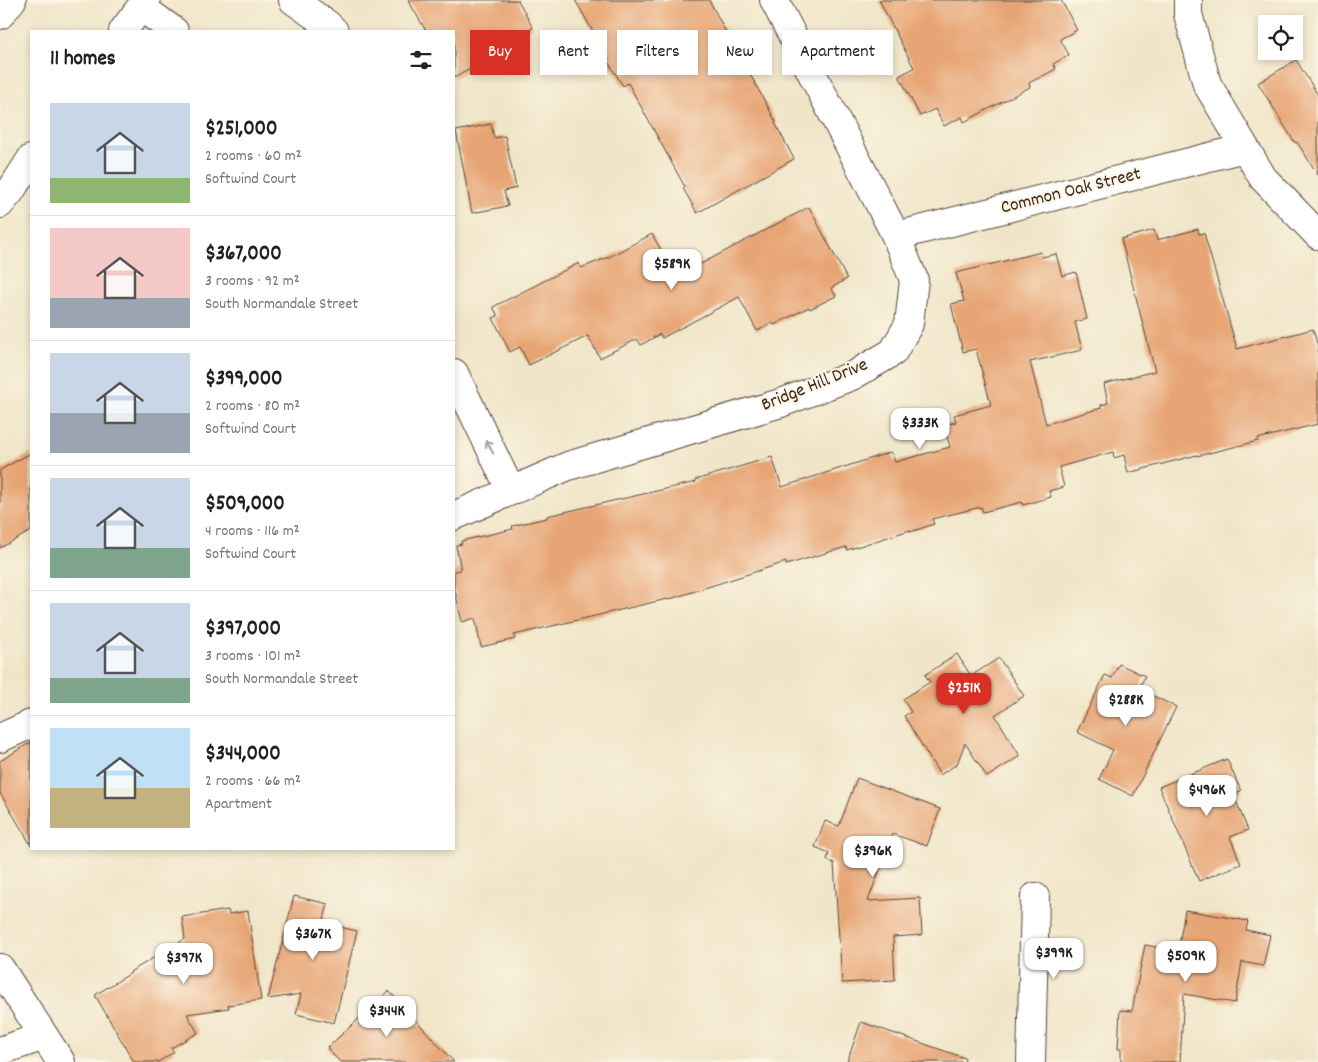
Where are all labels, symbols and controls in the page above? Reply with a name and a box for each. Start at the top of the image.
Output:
map controls [1258,15,1303,60]
button: locate [1258,15,1303,60]
chip: Buy [470,30,530,75]
chip: Rent [540,30,607,75]
chip: Filters [617,30,698,75]
chip: New [708,30,772,75]
chip: Apartment [782,30,893,75]
text: 11 homes [50,45,115,75]
icon: filters [407,46,435,74]
text: $251,000 [205,115,277,145]
icon: home [90,123,150,183]
text: 2 rooms · 60 m² [205,145,302,168]
street label: Common Oak Street [998,162,1144,222]
text: Softwind Court [205,168,296,191]
text: $367,000 [205,240,282,270]
icon: home [90,248,150,308]
pin: $589K [637,248,707,291]
text: $589K [654,253,690,276]
text: 3 rooms · 92 m² [205,270,299,293]
text: South Normandale Street [205,293,358,316]
street label: Bridge Hill Drive [758,352,872,420]
text: $399,000 [205,365,283,395]
icon: home [90,373,150,433]
text: 2 rooms · 80 m² [205,395,300,418]
pin: $333K [885,408,955,450]
text: $333K [902,412,938,435]
text: Softwind Court [205,418,296,441]
one-way arrow [485,440,494,455]
text: $509,000 [205,490,285,520]
icon: home [90,498,150,558]
text: 4 rooms · 116 m² [205,520,300,543]
text: Softwind Court [205,543,296,566]
text: $397,000 [205,615,281,645]
icon: home [90,623,150,683]
text: 3 rooms · 101 m² [205,645,301,668]
text: South Normandale Street [205,668,358,691]
pin: $251K [929,672,999,715]
text: $251K [947,677,981,700]
pin: $288K [1091,684,1161,727]
text: $288K [1108,689,1144,712]
text: $344,000 [205,740,281,770]
icon: home [90,748,150,808]
text: 2 rooms · 66 m² [205,770,301,793]
pin: $496K [1172,774,1242,817]
text: $496K [1188,779,1226,802]
text: Apartment [205,793,272,816]
pin: $396K [838,836,908,878]
text: $396K [854,840,892,863]
pin: $367K [278,918,348,961]
text: $367K [295,923,331,946]
pin: $399K [1019,938,1089,980]
pin: $509K [1151,940,1221,983]
pin: $397K [149,942,219,985]
text: $399K [1035,942,1073,965]
text: $509K [1167,945,1205,968]
text: $397K [166,947,202,970]
pin: $344K [352,996,422,1038]
text: $344K [369,1000,405,1023]

